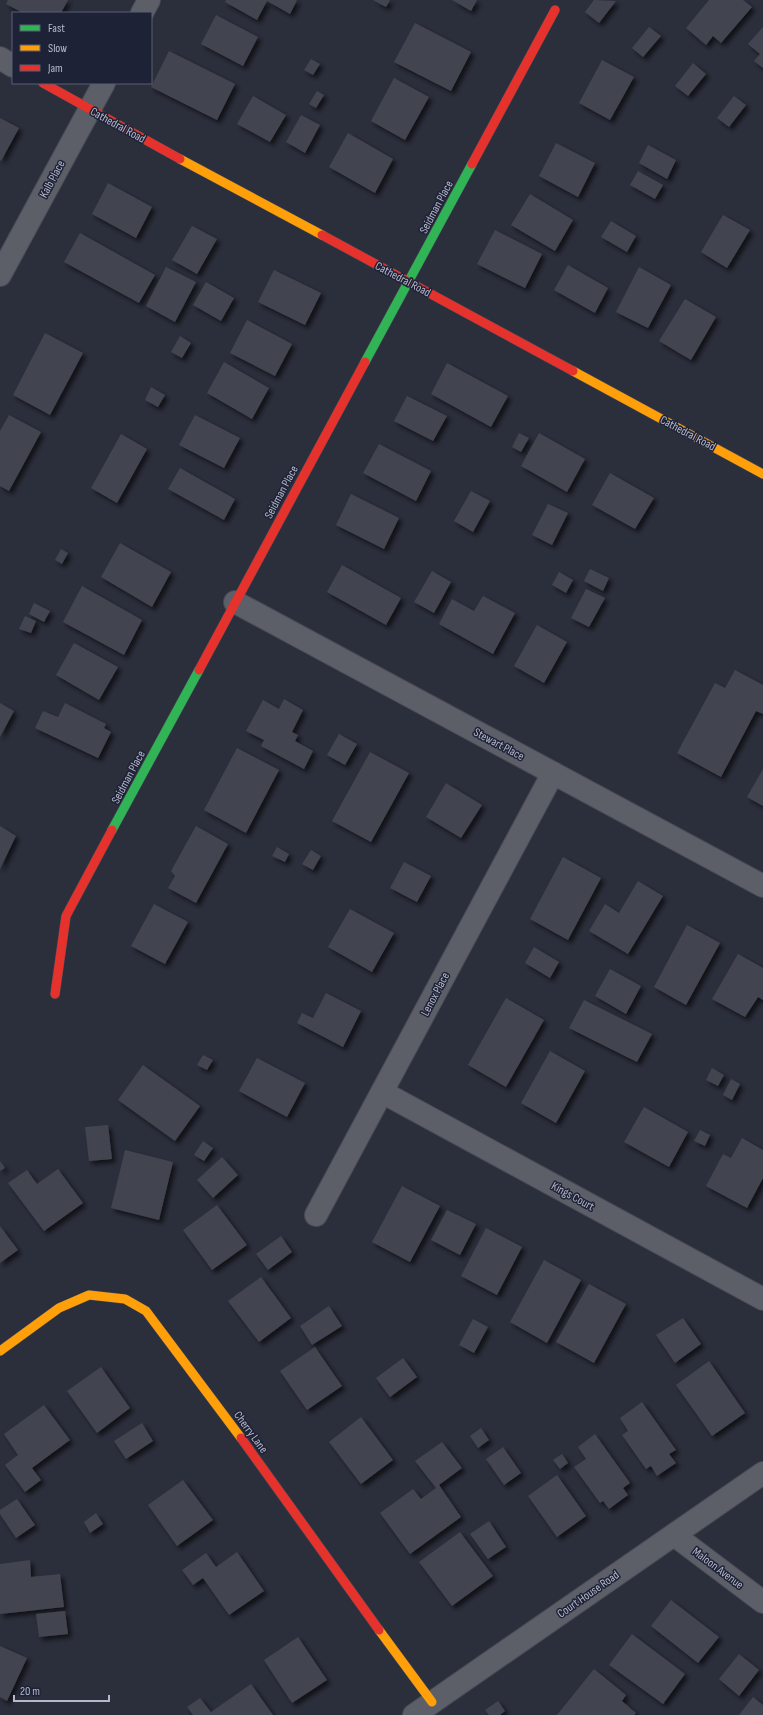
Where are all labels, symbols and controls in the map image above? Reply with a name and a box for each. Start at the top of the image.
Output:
legend [12,12,152,84]
text: Fast [48,21,65,36]
text: Slow [48,41,67,56]
text: Jam [47,61,63,76]
street label: Cathedral Road [88,104,148,147]
street label: Kalb Place [36,158,69,201]
street label: Seidman Place [416,178,457,236]
street label: Cathedral Road [372,259,433,300]
street label: Cathedral Road [657,413,718,454]
street label: Seidman Place [261,463,302,521]
street label: Stewart Place [471,725,527,764]
street label: Seidman Place [108,748,149,806]
street label: Lenox Place [418,970,453,1019]
street label: Kings Court [549,1179,597,1215]
street label: Cherry Lane [230,1408,271,1456]
street label: Maloon Avenue [689,1544,746,1593]
street label: Court House Road [554,1568,622,1621]
scale bar [14,1677,109,1703]
text: 20 m [20,1684,40,1699]

